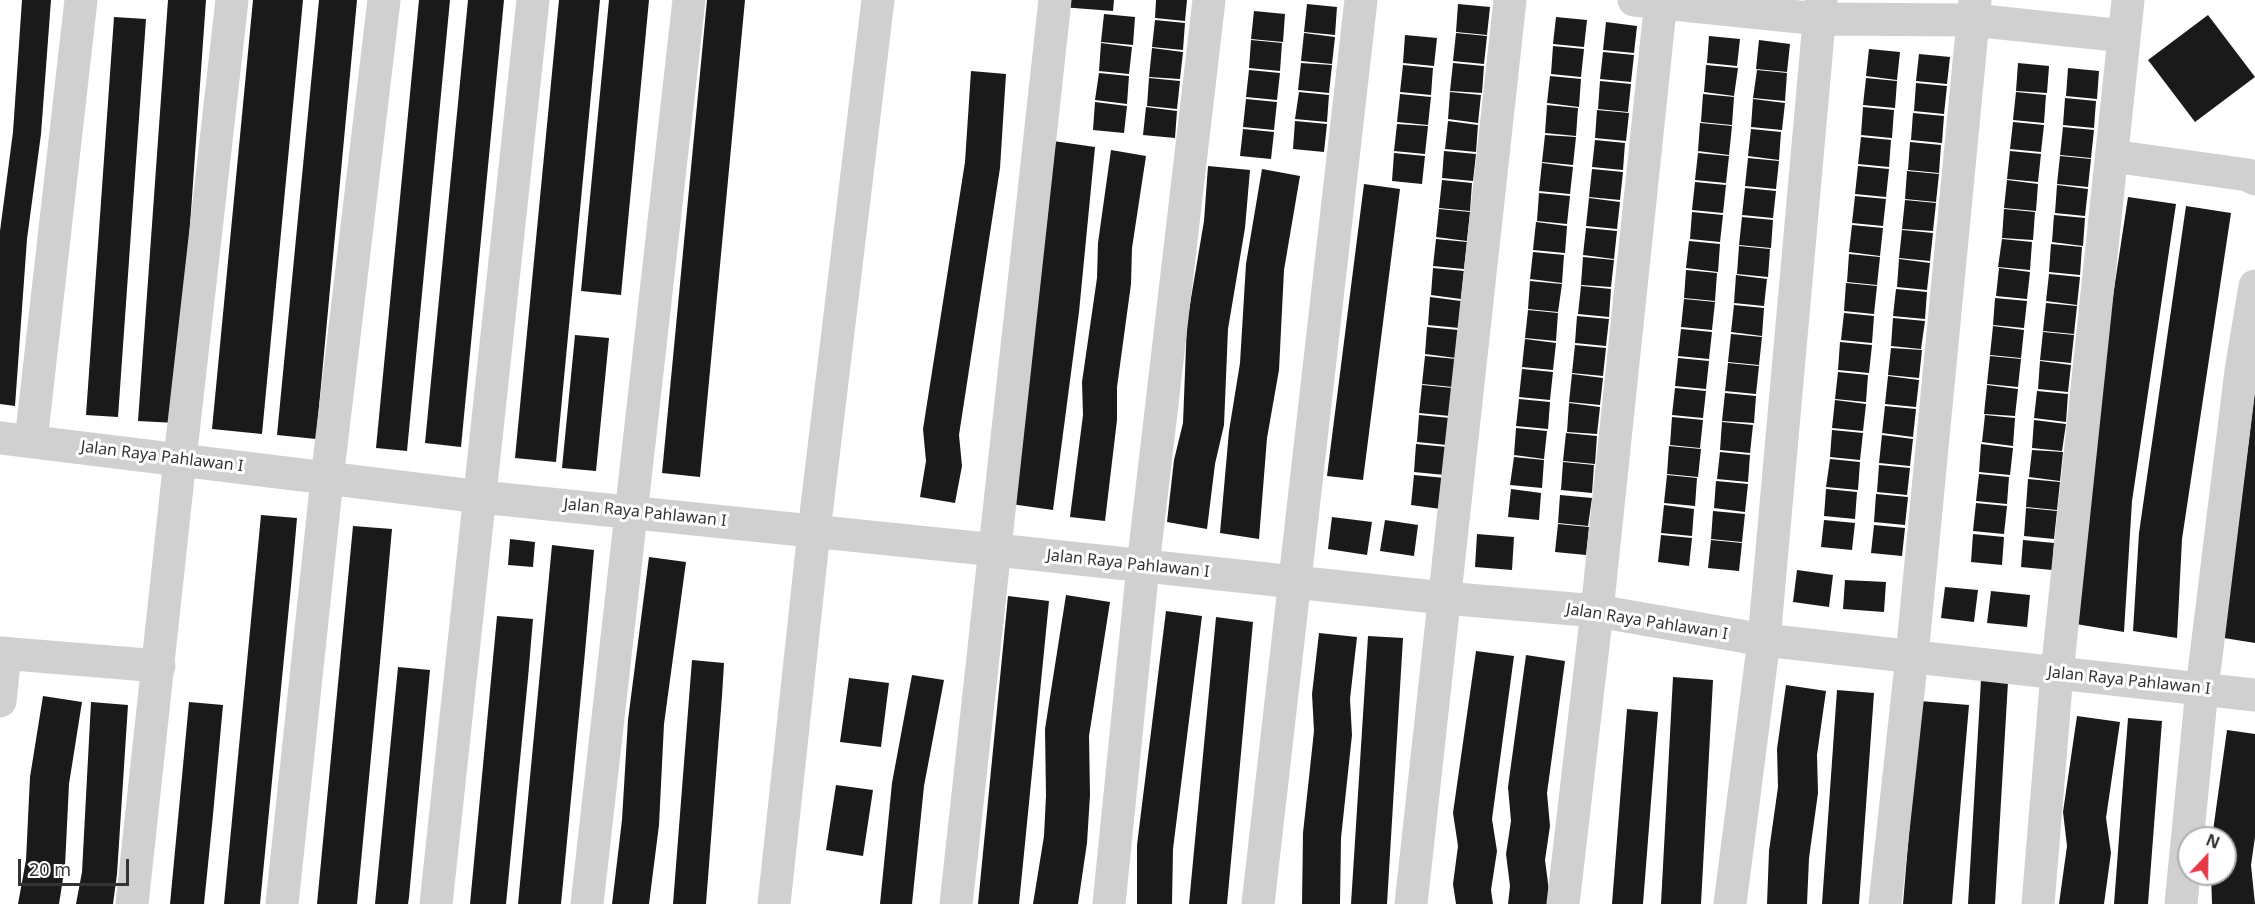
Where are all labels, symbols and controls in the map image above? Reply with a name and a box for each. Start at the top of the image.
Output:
street label: Jalan Raya Pahlawan I [80,438,244,476]
street label: Jalan Raya Pahlawan I [563,495,727,531]
street label: Jalan Raya Pahlawan I [1046,546,1210,582]
street label: Jalan Raya Pahlawan I [1565,600,1729,644]
street label: Jalan Raya Pahlawan I [2047,663,2211,699]
north arrow [2177,826,2237,886]
text: N [2203,829,2223,854]
scale bar [21,847,132,885]
text: 20 m [29,857,71,881]

